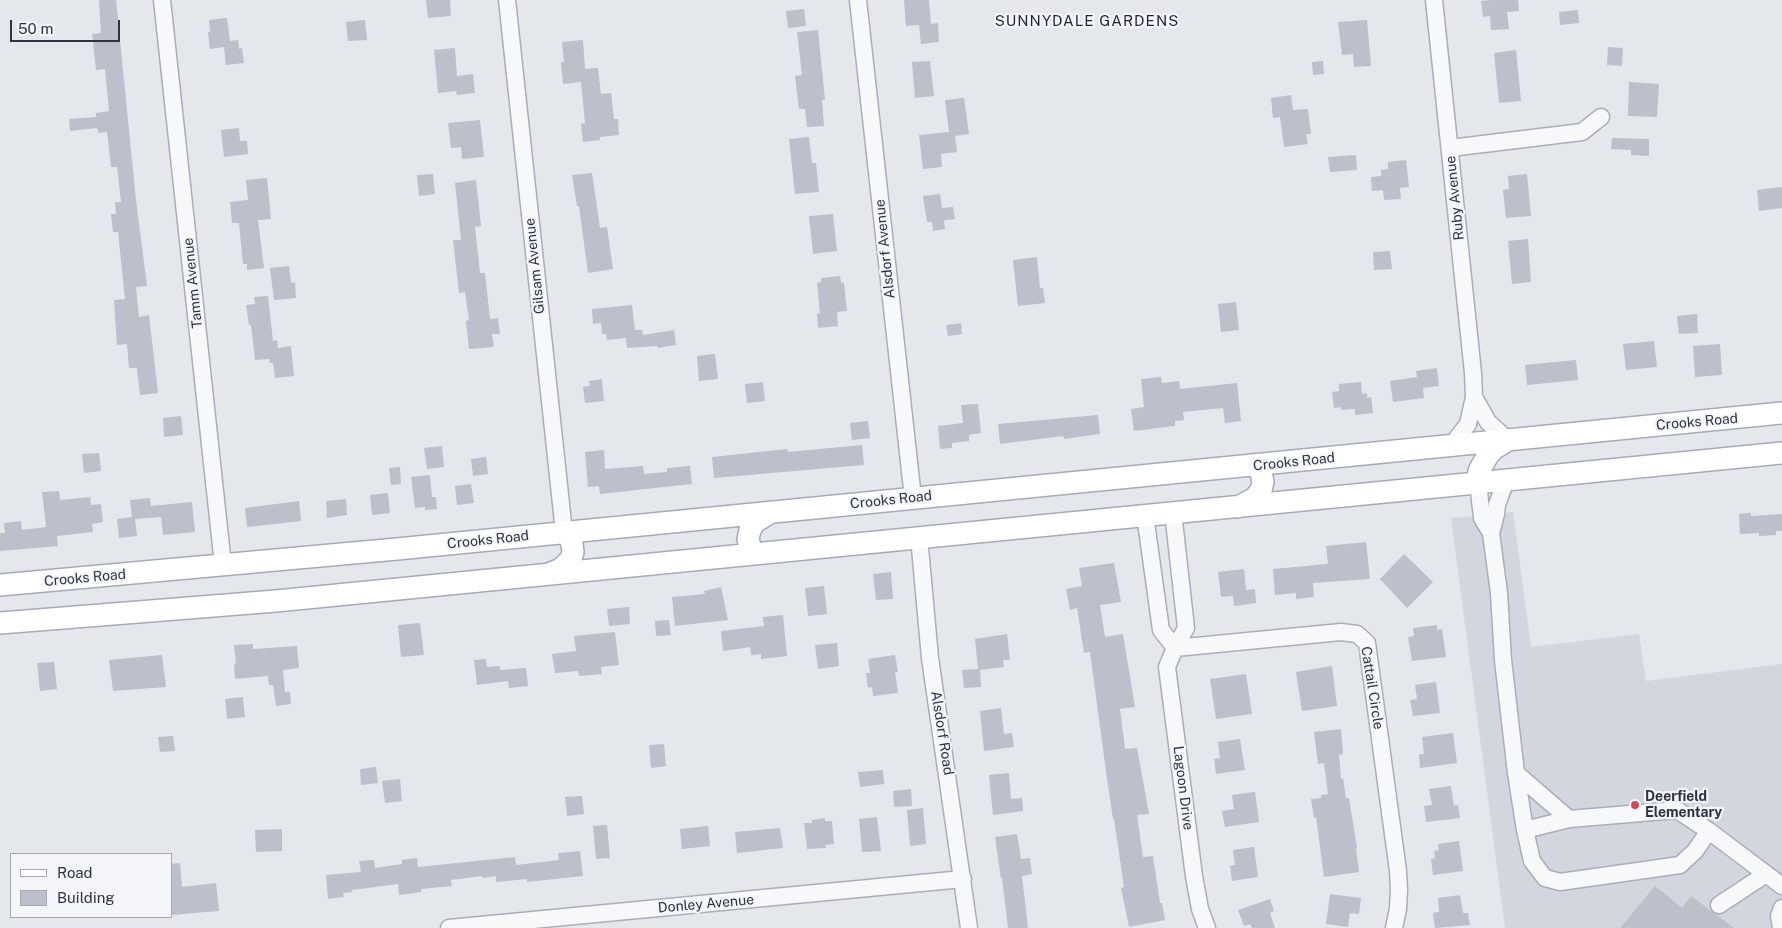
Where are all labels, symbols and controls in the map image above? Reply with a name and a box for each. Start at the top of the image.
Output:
scale bar [12,10,122,42]
district label: SUNNYDALE GARDENS [993,12,1181,30]
text: 50 m [18,20,53,37]
street label: Ruby Avenue [1442,155,1468,241]
street label: Alsdorf Avenue [871,198,899,300]
street label: Gilsam Avenue [522,217,548,315]
street label: Tamm Avenue [180,237,206,329]
street label: Crooks Road [1655,410,1739,434]
street label: Crooks Road [1252,449,1336,475]
street label: Crooks Road [849,487,933,513]
street label: Crooks Road [446,527,530,553]
street label: Crooks Road [43,566,127,590]
street label: Cattail Circle [1357,645,1387,731]
street label: Alsdorf Road [927,690,957,776]
street label: Lagoon Drive [1169,745,1197,831]
place label: Deerfield Elementary [1645,789,1722,822]
marker: Deerfield Elementary [1629,799,1641,811]
legend [10,853,172,918]
text: Road [57,864,93,881]
text: Building [57,889,115,906]
street label: Donley Avenue [657,891,755,917]

